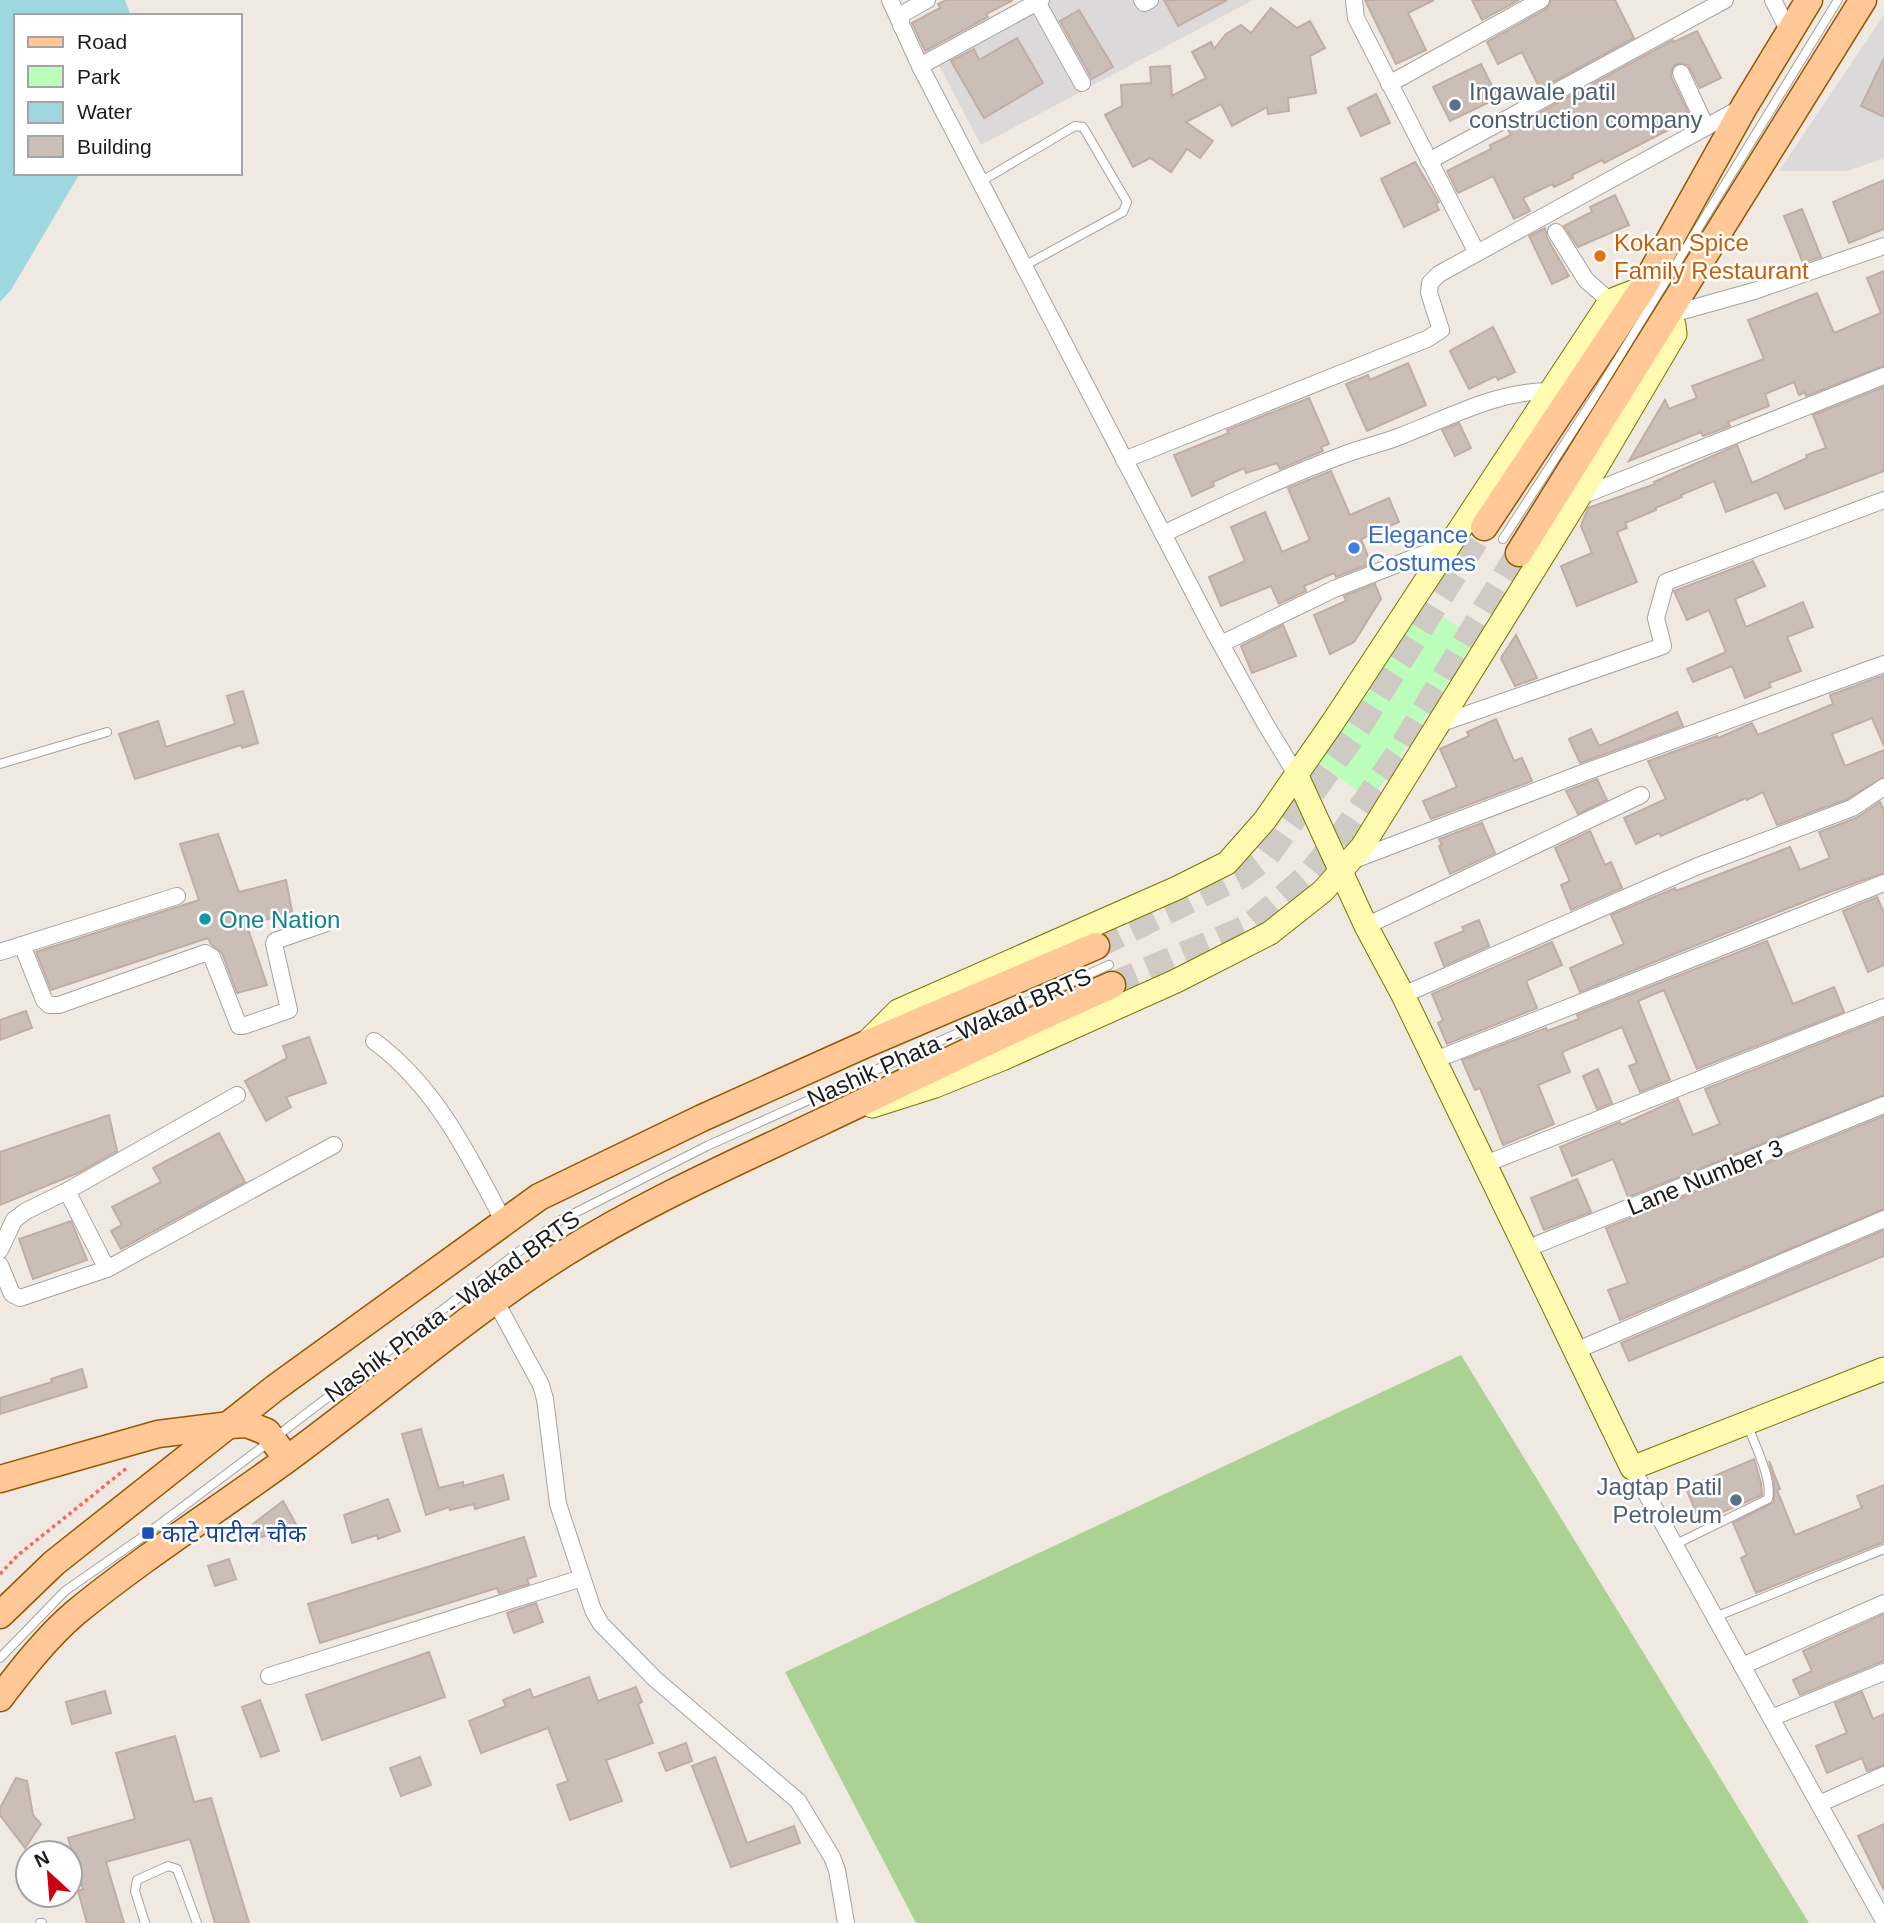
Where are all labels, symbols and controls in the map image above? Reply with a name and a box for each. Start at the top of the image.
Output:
legend [14,14,242,175]
text: Road [77,30,127,53]
text: Park [77,65,121,88]
place label: Ingawale patil construction company [1469,78,1702,133]
marker: Ingawale patil construction company [1447,97,1463,113]
text: Water [77,100,132,123]
text: Building [77,135,152,158]
place label: Kokan Spice Family Restaurant [1614,229,1809,284]
marker: Kokan Spice Family Restaurant [1592,248,1608,264]
place label: Elegance Costumes [1368,521,1476,576]
marker: Elegance Costumes [1346,540,1362,556]
place label: One Nation [219,906,340,933]
marker: One Nation [197,911,213,927]
street label: Nashik Phata - Wakad BRTS [803,962,1095,1112]
street label: Lane Number 3 [1623,1133,1787,1221]
street label: Nashik Phata - Wakad BRTS [319,1205,585,1407]
place label: Jagtap Patil Petroleum [1597,1473,1722,1528]
marker: Jagtap Patil Petroleum [1728,1492,1744,1508]
place label: काटे पाटील चौक [162,1520,307,1547]
marker: काटे पाटील चौक [140,1525,156,1541]
north arrow [14,1839,84,1909]
text: N [31,1847,53,1872]

